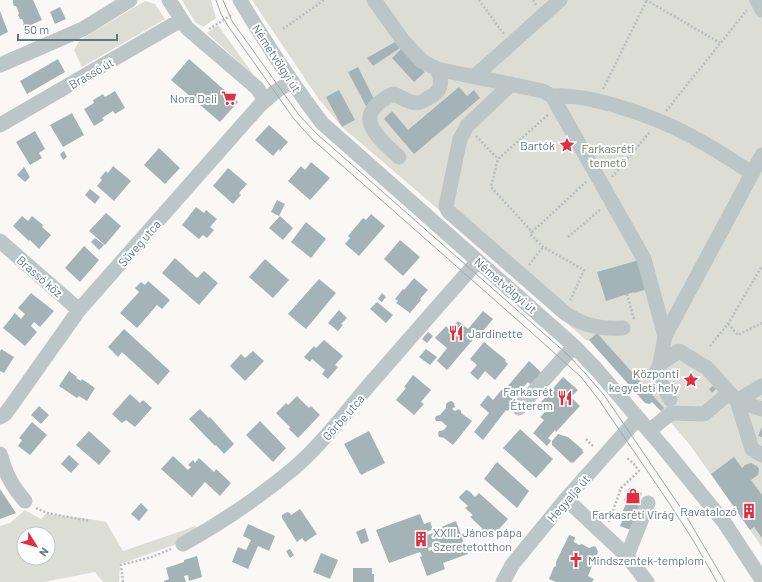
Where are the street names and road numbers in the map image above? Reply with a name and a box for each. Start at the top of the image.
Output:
street label: Németvölgyi út [250,21,304,95]
street label: Brassó út [66,55,116,91]
street label: Süveg utca [115,217,163,269]
street label: Brassó köz [14,252,66,300]
street label: Németvölgyi út [472,254,540,316]
street label: Görbe utca [319,391,367,443]
street label: Hegyalja út [544,472,592,524]

